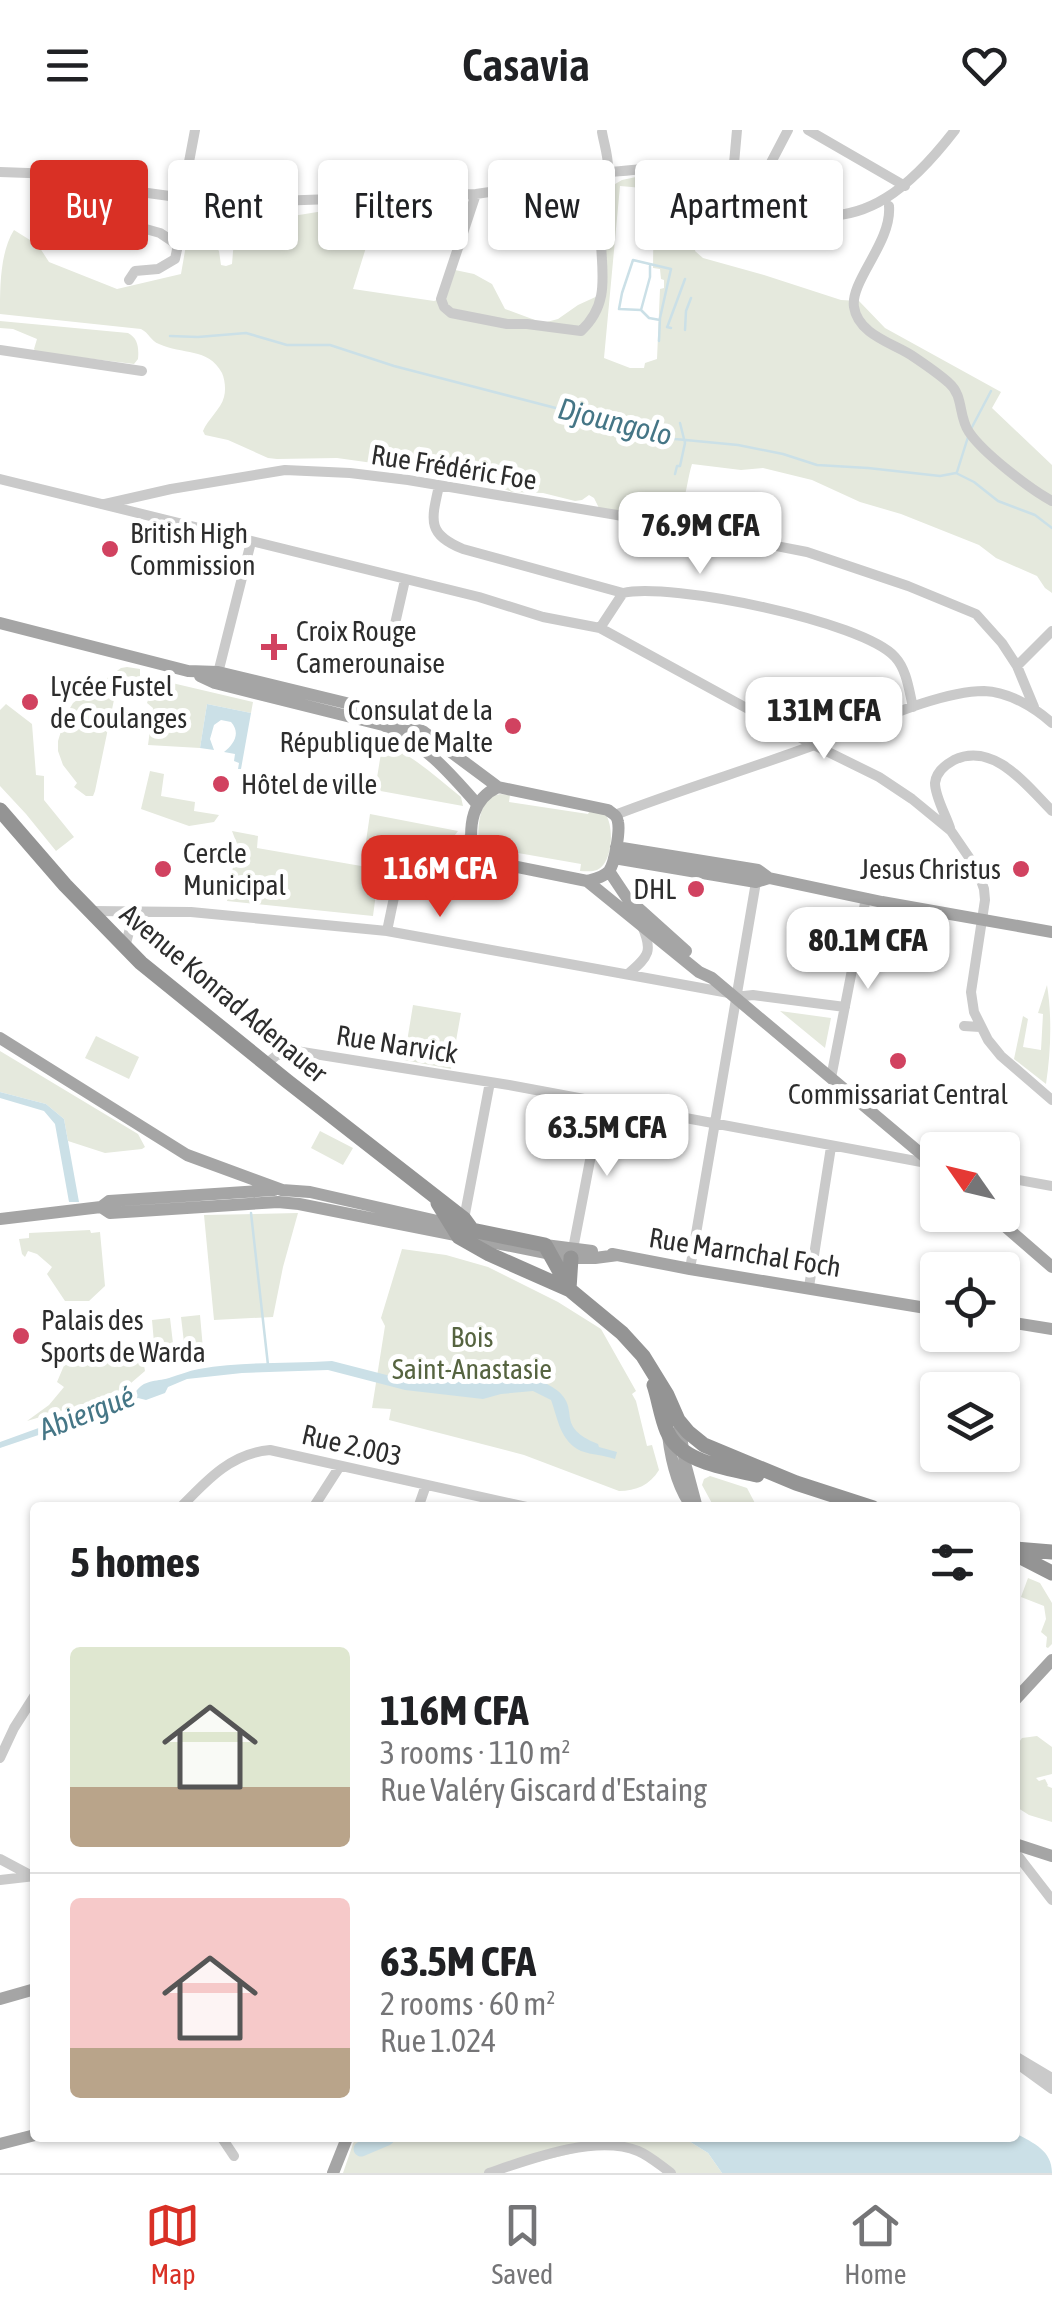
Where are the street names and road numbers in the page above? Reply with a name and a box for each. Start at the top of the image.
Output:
street label: Rue Frédéric Foe [369,438,539,496]
street label: Avenue Konrad Adenauer [114,897,334,1089]
street label: Rue Narvick [334,1019,460,1069]
street label: Rue Marnchal Foch [647,1221,843,1283]
street label: Rue 2.003 [299,1418,405,1472]

